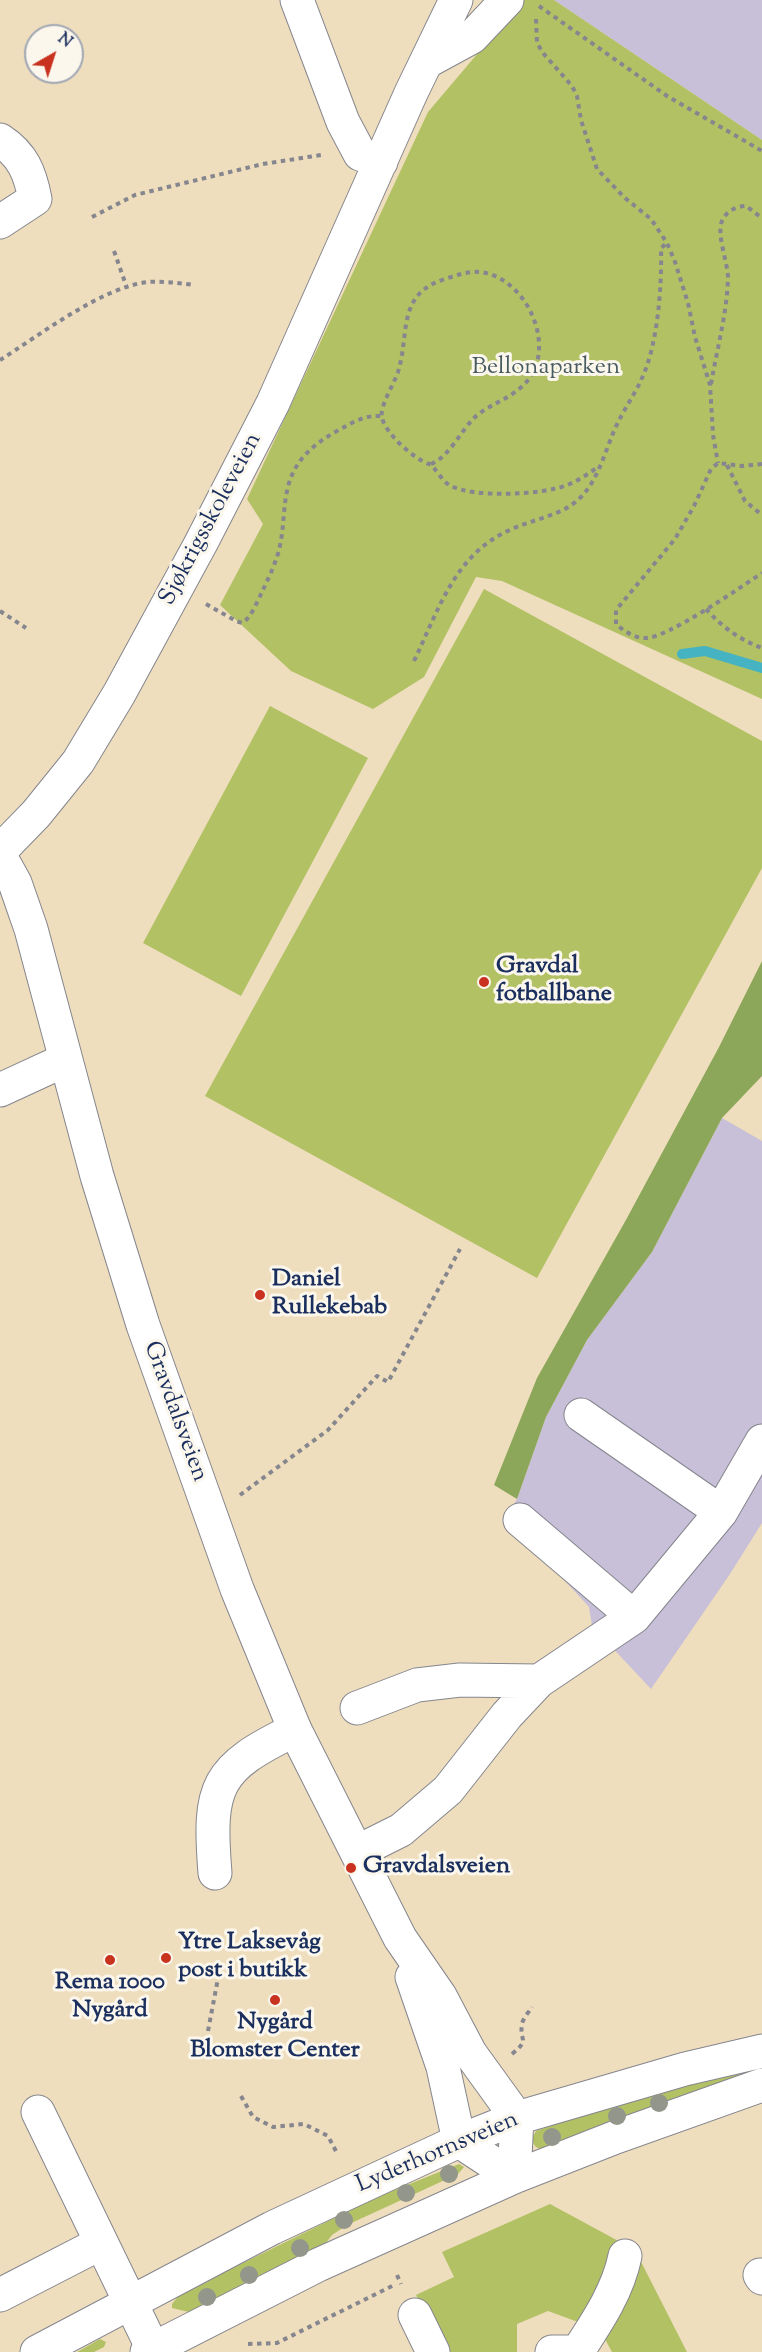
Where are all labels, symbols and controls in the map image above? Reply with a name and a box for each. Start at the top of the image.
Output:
north arrow [24,24,84,84]
text: N [52,28,77,54]
park label: Bellonaparken [472,355,620,383]
street label: Sjøkrigsskoleveien [154,429,270,611]
place label: Gravdal fotballbane [496,954,612,1010]
marker: Gravdal fotballbane [477,975,491,989]
place label: Daniel Rullekebab [272,1267,387,1323]
marker: Daniel Rullekebab [253,1288,267,1302]
street label: Gravdalsveien [135,1338,213,1486]
place label: Gravdalsveien [363,1854,510,1882]
marker: Gravdalsveien [344,1861,358,1875]
place label: Ytre Laksevåg post i butikk [178,1930,321,1986]
marker: Ytre Laksevåg post i butikk [159,1951,173,1965]
marker: Rema 1000 Nygård [103,1953,117,1967]
place label: Rema 1000 Nygård [55,1970,165,2026]
marker: Nygård Blomster Center [268,1993,282,2007]
place label: Nygård Blomster Center [190,2010,360,2066]
street label: Lyderhornsveien [353,2107,523,2201]

